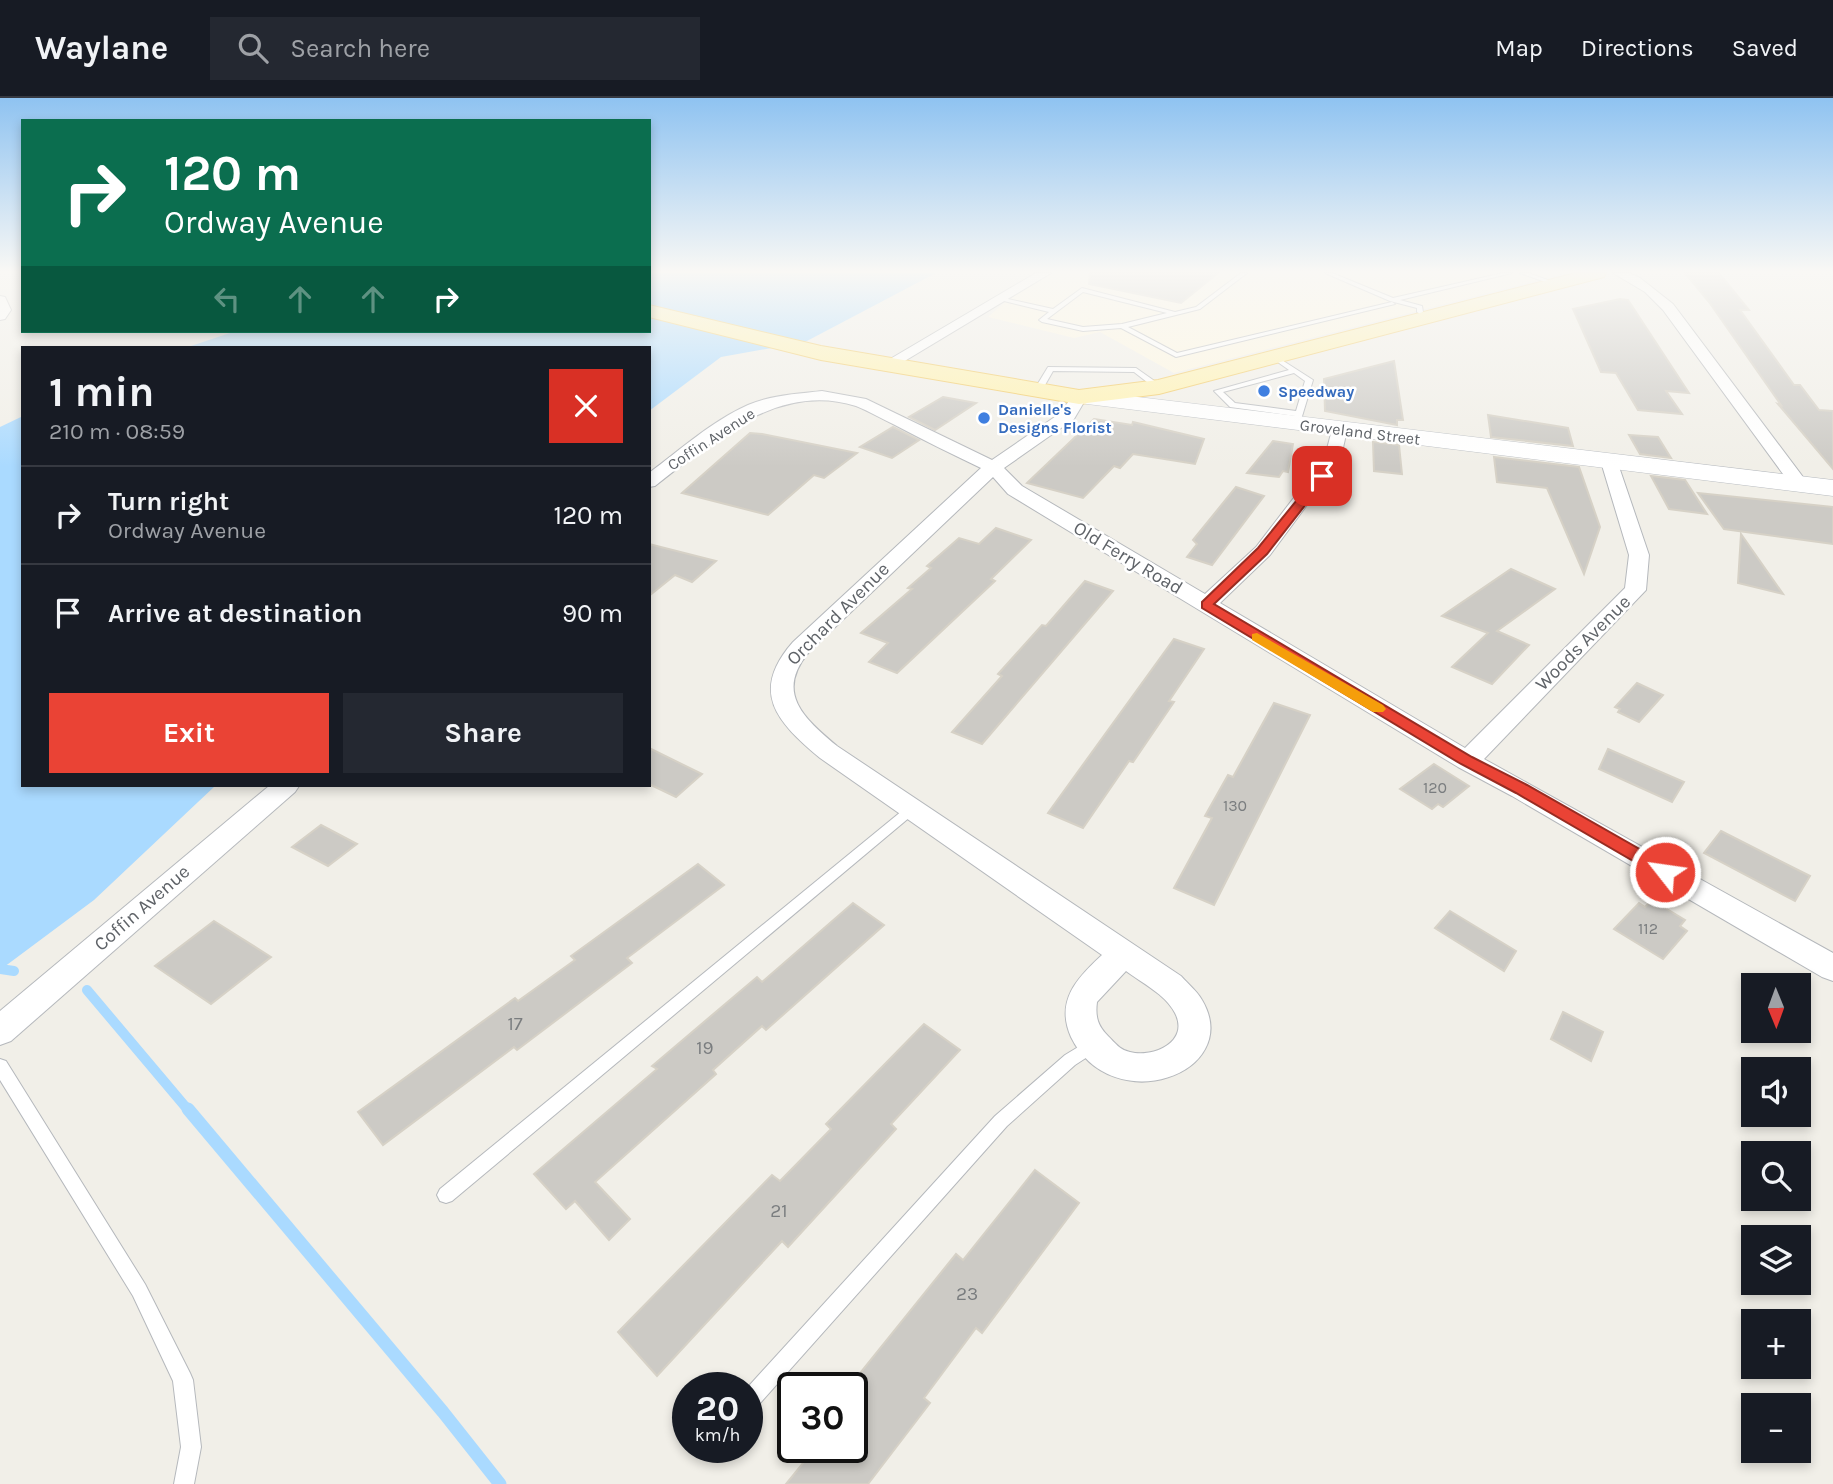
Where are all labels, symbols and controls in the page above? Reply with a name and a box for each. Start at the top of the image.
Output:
search box [210,17,700,80]
text: Waylane [35,29,168,67]
icon: search [234,29,272,67]
text: Search here [290,33,430,64]
text: Map [1495,34,1543,62]
text: Directions [1581,34,1694,62]
text: Saved [1732,34,1798,62]
text: 120 m [164,145,301,202]
icon: right [49,147,140,238]
text: Ordway Avenue [164,204,384,241]
icon: left [208,280,246,318]
icon: ahead [281,280,319,318]
icon: ahead [354,280,392,318]
icon: right [427,280,465,318]
text: 1 min [49,367,154,417]
button: close [549,369,623,443]
place label: Speedway [1278,382,1354,401]
marker: Speedway [1256,383,1272,399]
place label: Danielle's Designs Florist [998,400,1112,437]
street label: Coffin Avenue [664,404,758,474]
marker: Danielle's Designs Florist [976,410,992,426]
street label: Groveland Street [1299,415,1421,449]
text: 210 m · 08:59 [49,418,185,445]
pin [1292,446,1352,506]
icon: arrive [1303,457,1341,495]
text: Turn right [108,486,229,517]
icon: right [49,496,87,534]
text: 120 m [553,500,623,531]
text: Ordway Avenue [108,517,266,544]
street label: Old Ferry Road [1069,517,1187,599]
street label: Orchard Avenue [782,558,894,670]
street label: Woods Avenue [1531,591,1635,695]
icon: arrive [49,594,87,632]
text: Arrive at destination [108,598,362,629]
text: 90 m [562,598,623,629]
button: Exit [49,693,329,773]
button: Share [343,693,623,773]
house number: 120 [1423,778,1447,797]
house number: 130 [1223,796,1247,815]
position arrow [1628,835,1702,909]
street label: Coffin Avenue [90,861,194,955]
house number: 112 [1638,919,1658,938]
north arrow [1741,973,1811,1043]
map controls [1741,973,1811,1463]
house number: 17 [507,1013,523,1035]
house number: 19 [696,1037,714,1059]
button: sound [1741,1057,1811,1127]
button: search [1741,1141,1811,1211]
house number: 21 [770,1200,788,1222]
button: layers [1741,1225,1811,1295]
house number: 23 [956,1283,978,1305]
button: + [1741,1309,1811,1379]
speed limit sign: 30 [777,1372,868,1463]
text: 20 [696,1388,739,1429]
button: − [1741,1393,1811,1463]
text: km/h [695,1424,740,1446]

